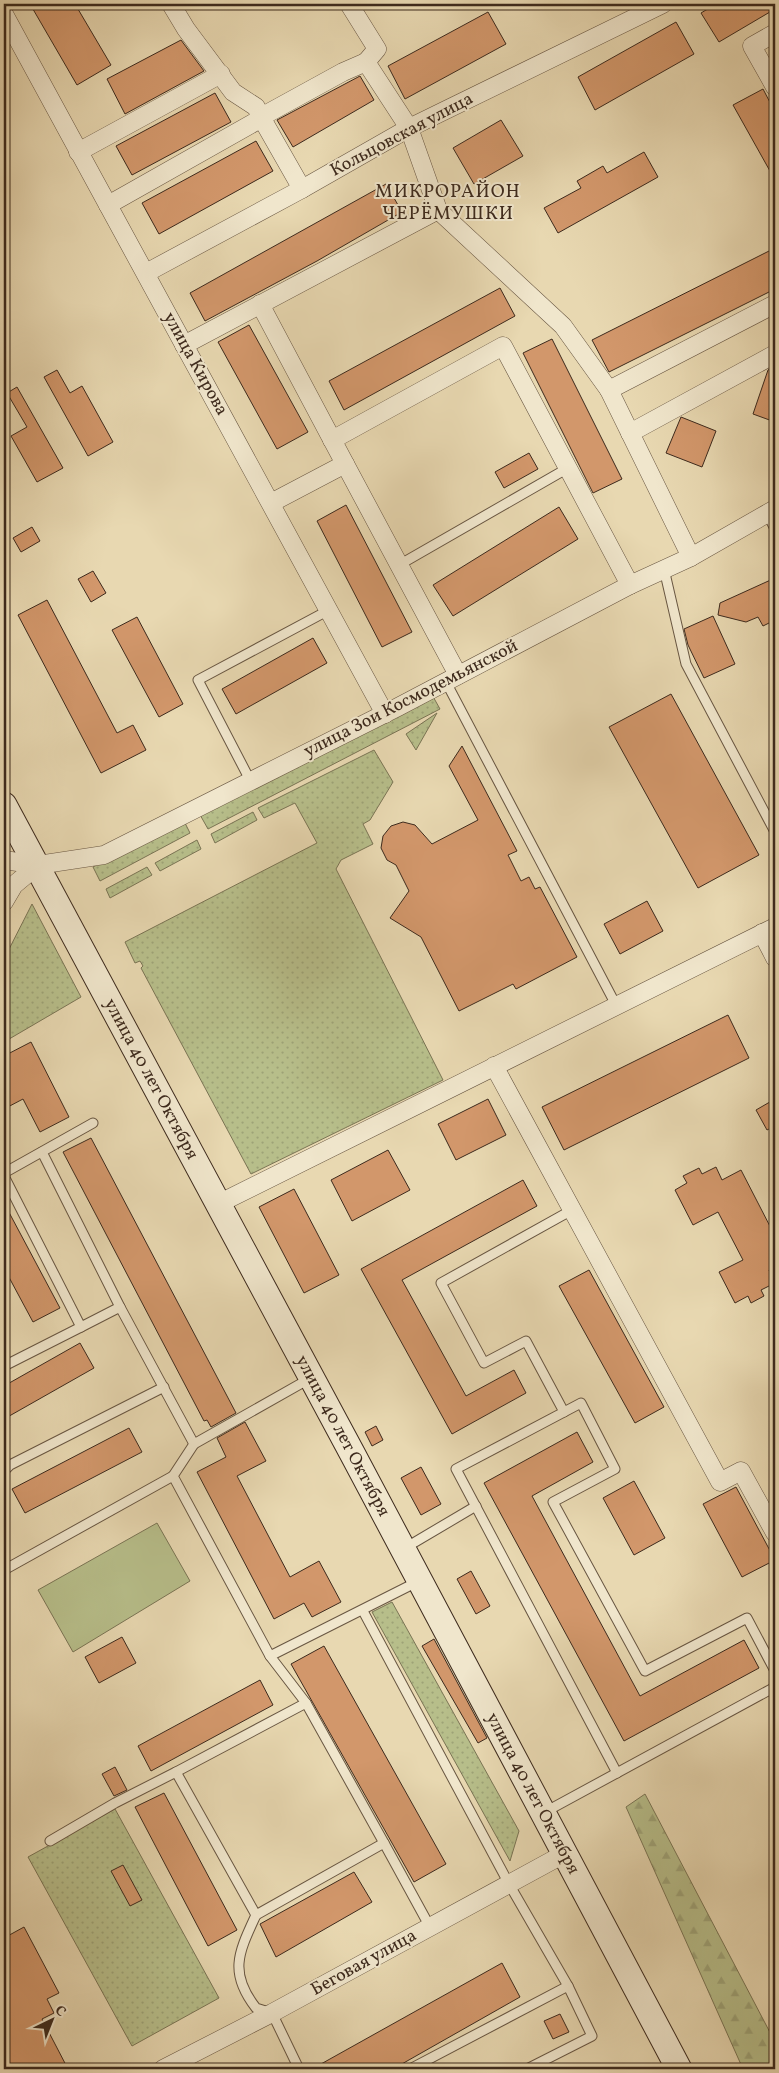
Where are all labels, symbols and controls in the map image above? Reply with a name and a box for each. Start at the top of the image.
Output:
street label: Кольцовская улица [326,87,478,183]
district label: МИКРОРАЙОН ЧЕРЁМУШКИ [375,179,521,227]
street label: улица Кирова [156,308,234,420]
street label: улица Зои Космодемьянской [300,634,523,764]
street label: улица 40 лет Октября [98,994,205,1164]
street label: улица 40 лет Октября [289,1351,396,1521]
street label: улица 40 лет Октября [480,1708,586,1879]
street label: Беговая улица [307,1924,421,2002]
north arrow [28,1996,78,2046]
text: С [50,2002,70,2022]

